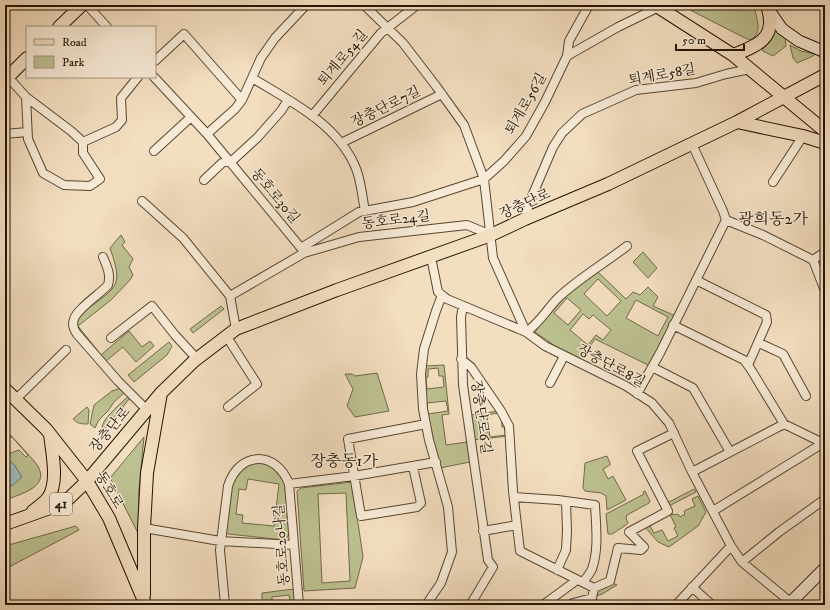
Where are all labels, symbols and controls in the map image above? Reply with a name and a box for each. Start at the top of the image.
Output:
legend [26,26,156,78]
street label: 퇴계로54길 [314,26,372,90]
scale bar [676,26,744,52]
text: 50 m [682,33,706,48]
text: Road [62,35,87,50]
text: Park [62,55,84,70]
street label: 퇴계로58길 [627,60,697,90]
street label: 퇴계로56길 [501,70,551,138]
street label: 장충단로7길 [348,82,424,132]
street label: 동호로30길 [247,165,303,227]
street label: 장충단로 [497,185,554,223]
street label: 동호로24길 [361,207,431,233]
district label: 광희동2가 [738,209,808,229]
street label: 장충단로8길 [574,341,648,391]
street label: 장충단로6길 [467,379,495,455]
street label: 장충단로 [86,403,135,457]
district label: 장충동1가 [310,451,378,471]
street label: 동호로 [91,468,127,512]
road number: 41 [50,493,72,515]
street label: 동호로20나길 [270,503,294,587]

